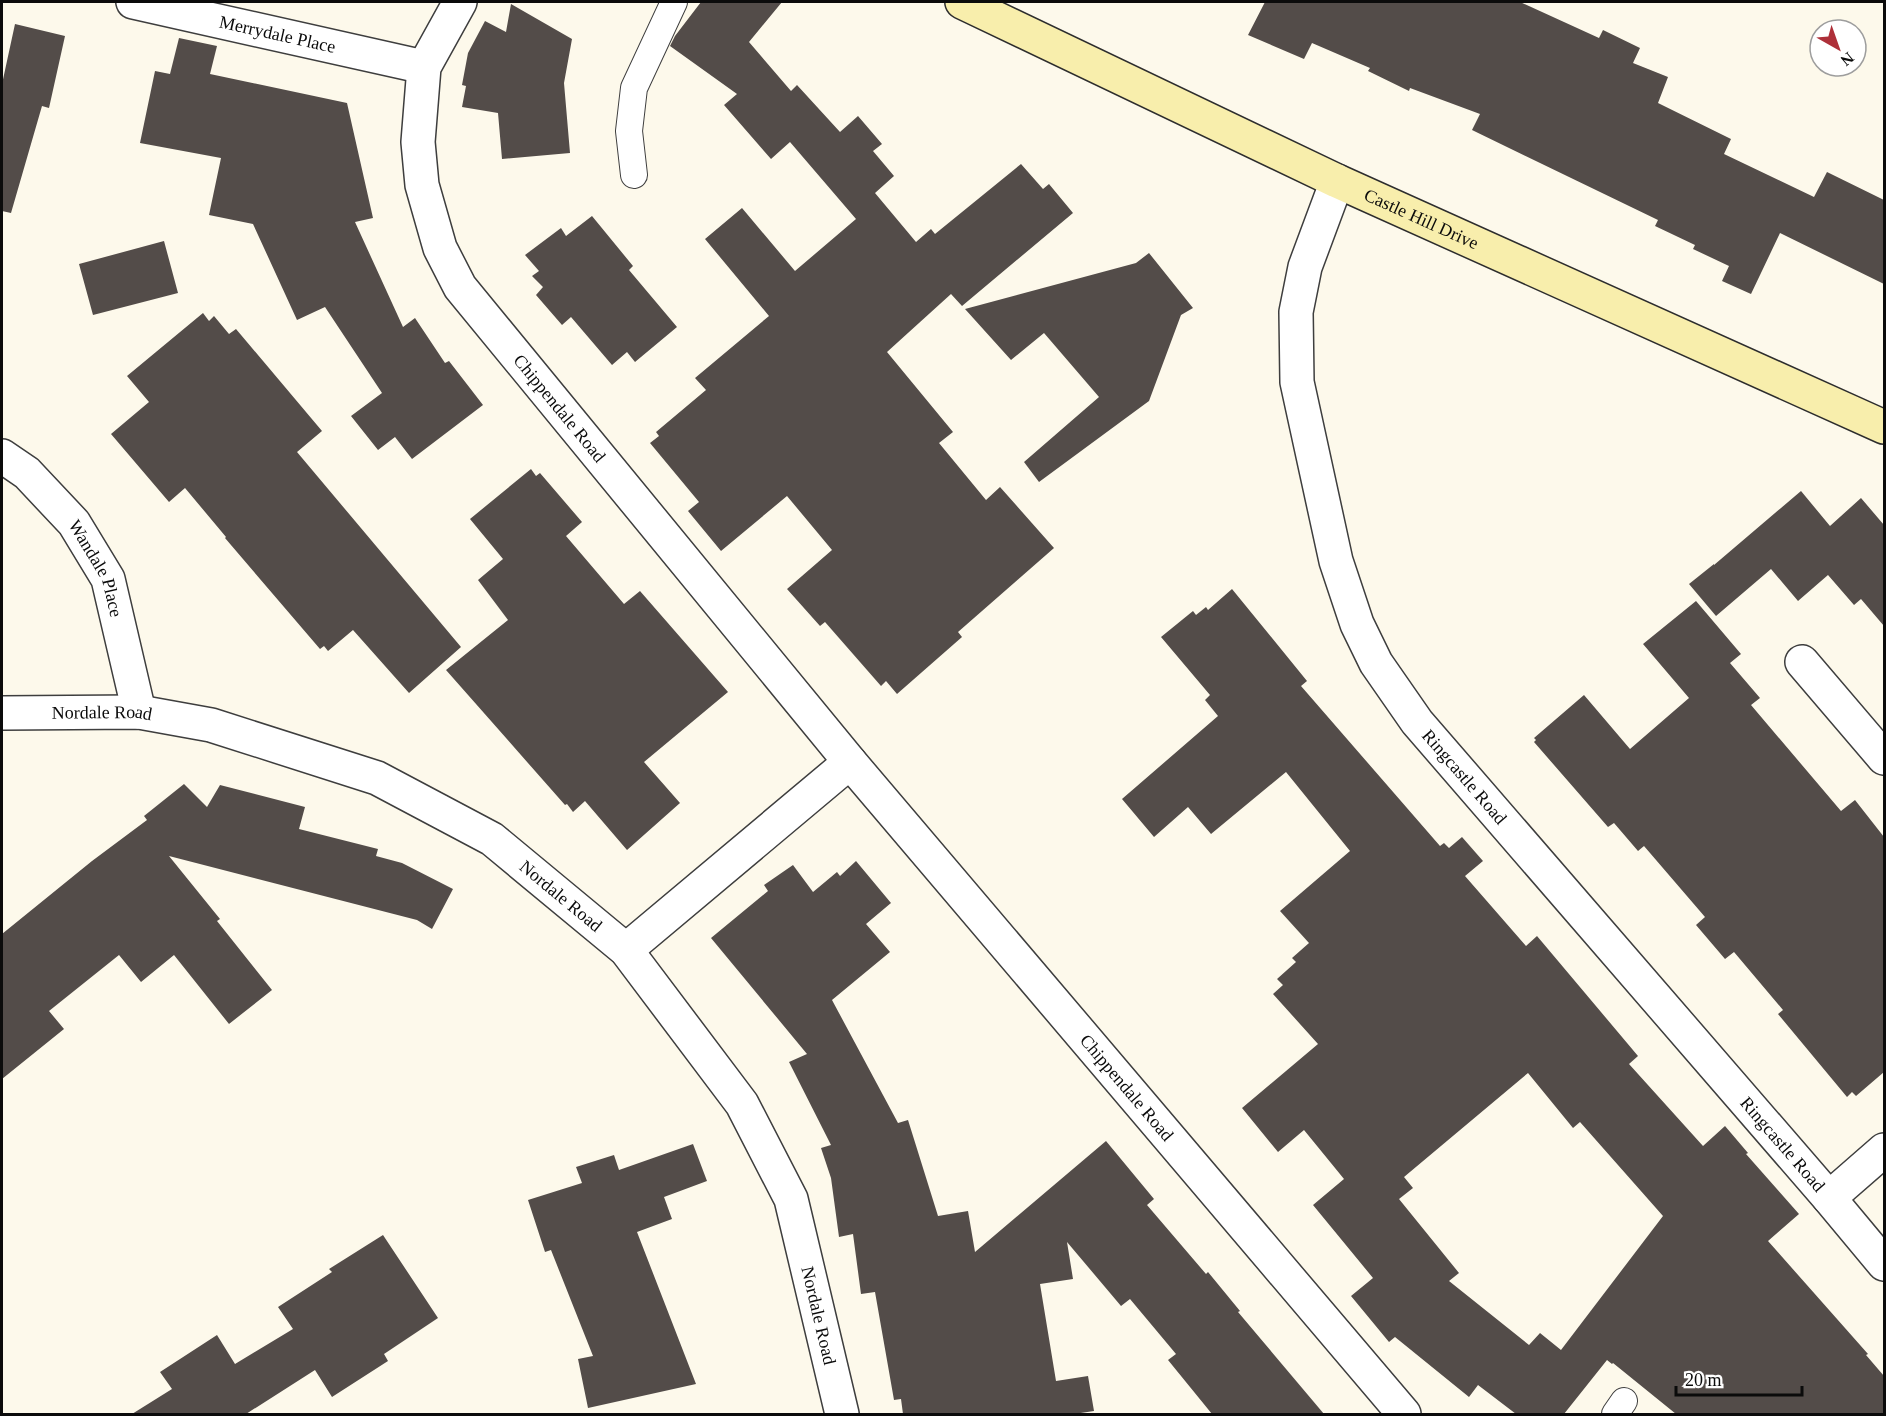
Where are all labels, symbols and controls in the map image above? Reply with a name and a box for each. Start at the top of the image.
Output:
street label: Merrydale Place [217,12,337,57]
north arrow [1808,18,1868,78]
text: N [1837,49,1857,70]
street label: Castle Hill Drive [1361,185,1482,253]
street label: Chippendale Road [509,350,610,466]
street label: Wandale Place [64,516,127,619]
street label: Nordale Road [52,701,154,724]
street label: Ringcastle Road [1418,725,1511,828]
street label: Nordale Road [516,856,606,936]
street label: Chippendale Road [1076,1030,1178,1145]
street label: Ringcastle Road [1736,1093,1829,1196]
street label: Nordale Road [797,1264,840,1367]
scale bar [1676,1359,1802,1397]
text: 20 m [1685,1370,1722,1390]

